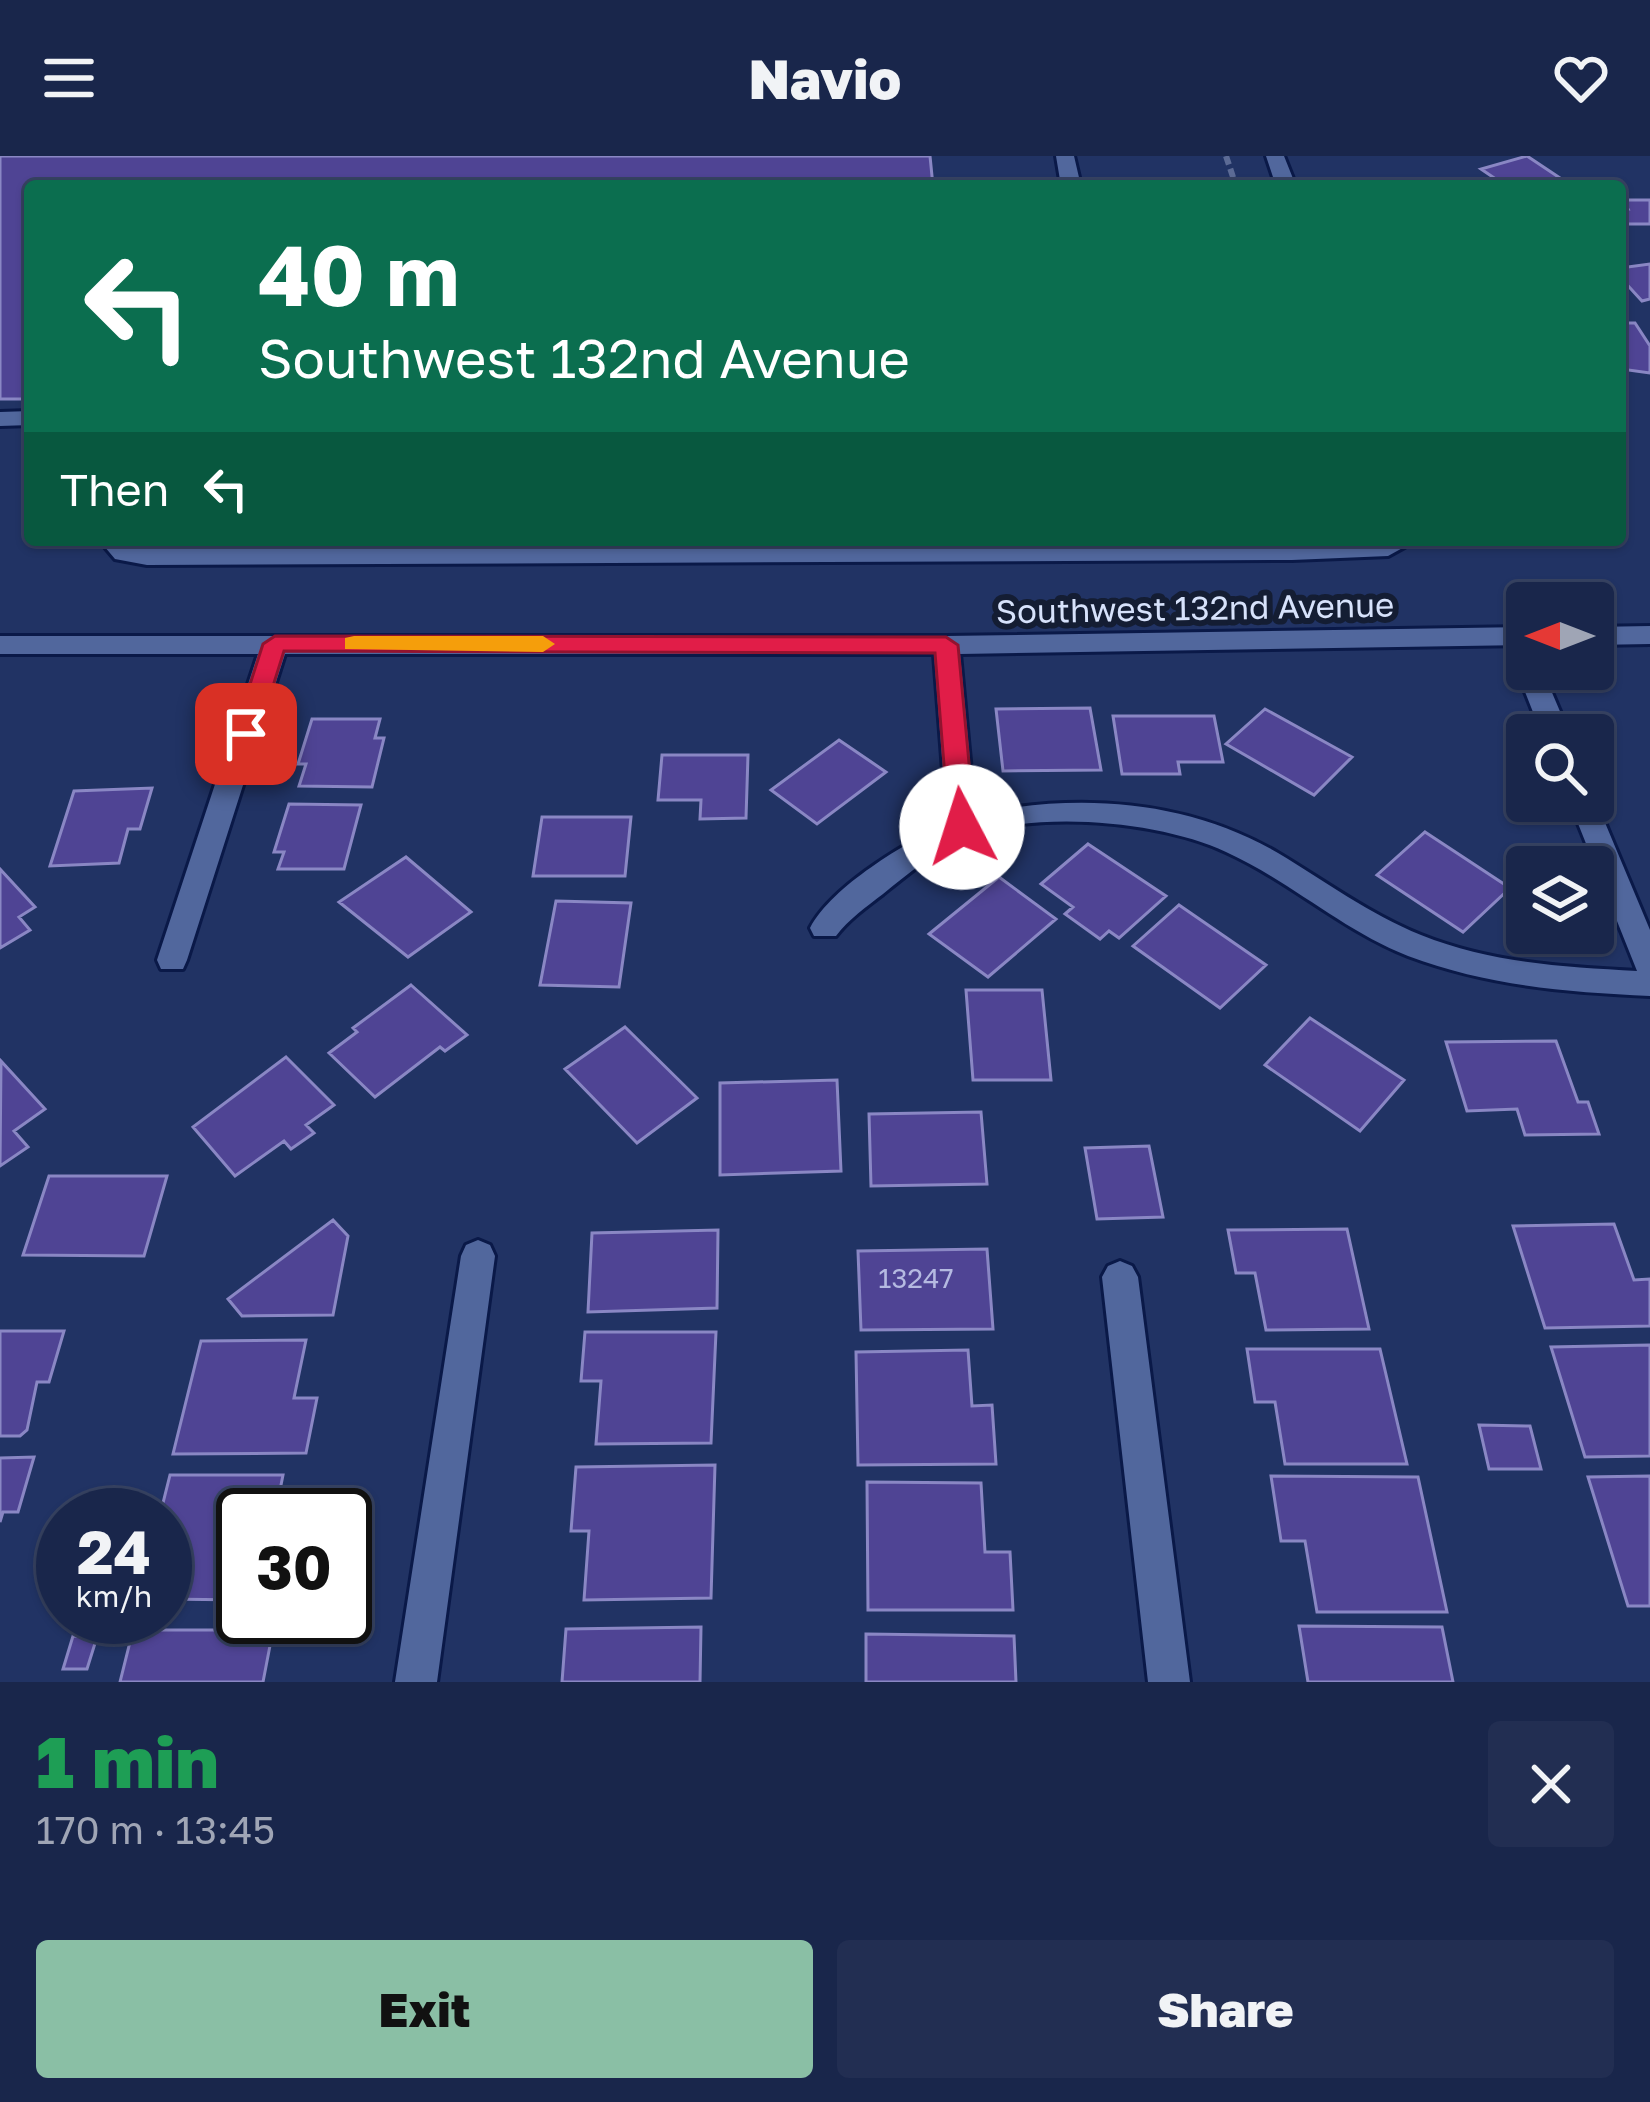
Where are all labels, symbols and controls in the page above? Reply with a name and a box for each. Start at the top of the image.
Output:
icon: menu [36,45,102,111]
icon: heart [1548,45,1614,111]
text: Navio [749,46,901,111]
text: 40 m [258,224,460,324]
icon: left [60,228,216,384]
text: Southwest 132nd Avenue [258,325,910,390]
icon: left [193,456,259,522]
text: Then [60,462,169,516]
north arrow [1506,582,1614,690]
map controls [1506,582,1614,954]
street label: Southwest 132nd Avenue [996,585,1394,630]
pin [195,683,297,785]
icon: arrive [213,701,279,767]
button: search [1506,714,1614,822]
position arrow [899,764,1025,890]
button: layers [1506,846,1614,954]
house number: 13247 [878,1262,954,1294]
speed limit sign: 30 [216,1488,372,1644]
text: 24 [77,1515,151,1587]
text: km/h [76,1578,152,1614]
text: 1 min [36,1717,219,1804]
button: close [1488,1721,1614,1847]
text: 170 m · 13:45 [36,1806,275,1853]
button: Exit [36,1940,813,2078]
button: Share [837,1940,1614,2078]

